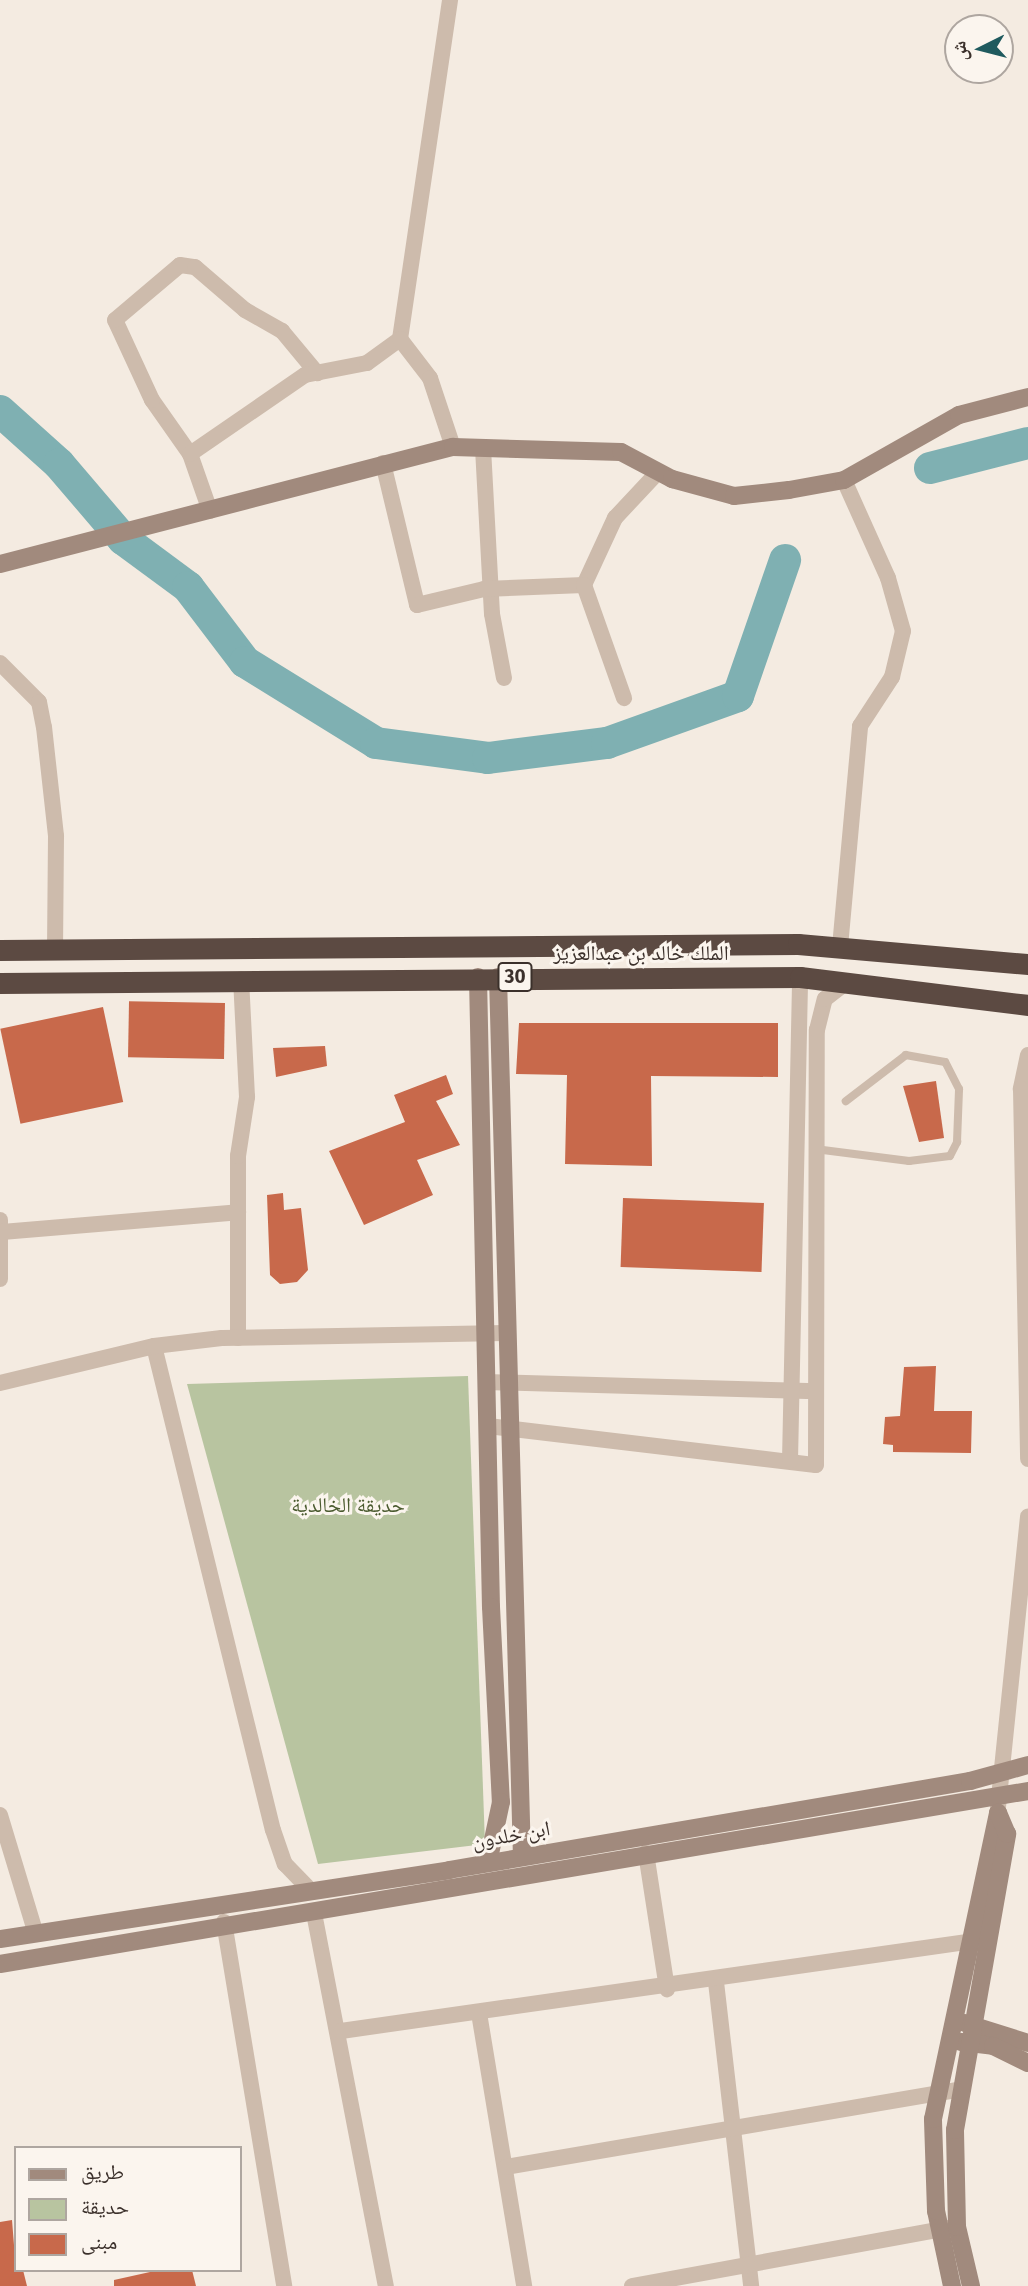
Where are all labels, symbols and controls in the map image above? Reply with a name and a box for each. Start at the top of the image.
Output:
north arrow [944,14,1014,84]
text: ش [947,40,972,62]
street label: الملك خالد بن عبدالعزيز [553,940,729,966]
road number: 30 [498,962,532,993]
park label: حديقة الخالدية [291,1492,405,1518]
street label: ابن خلدون [470,1816,552,1854]
legend [14,2146,242,2272]
text: طريق [81,2159,124,2185]
text: حديقة [81,2194,129,2220]
text: مبنى [81,2229,117,2255]

